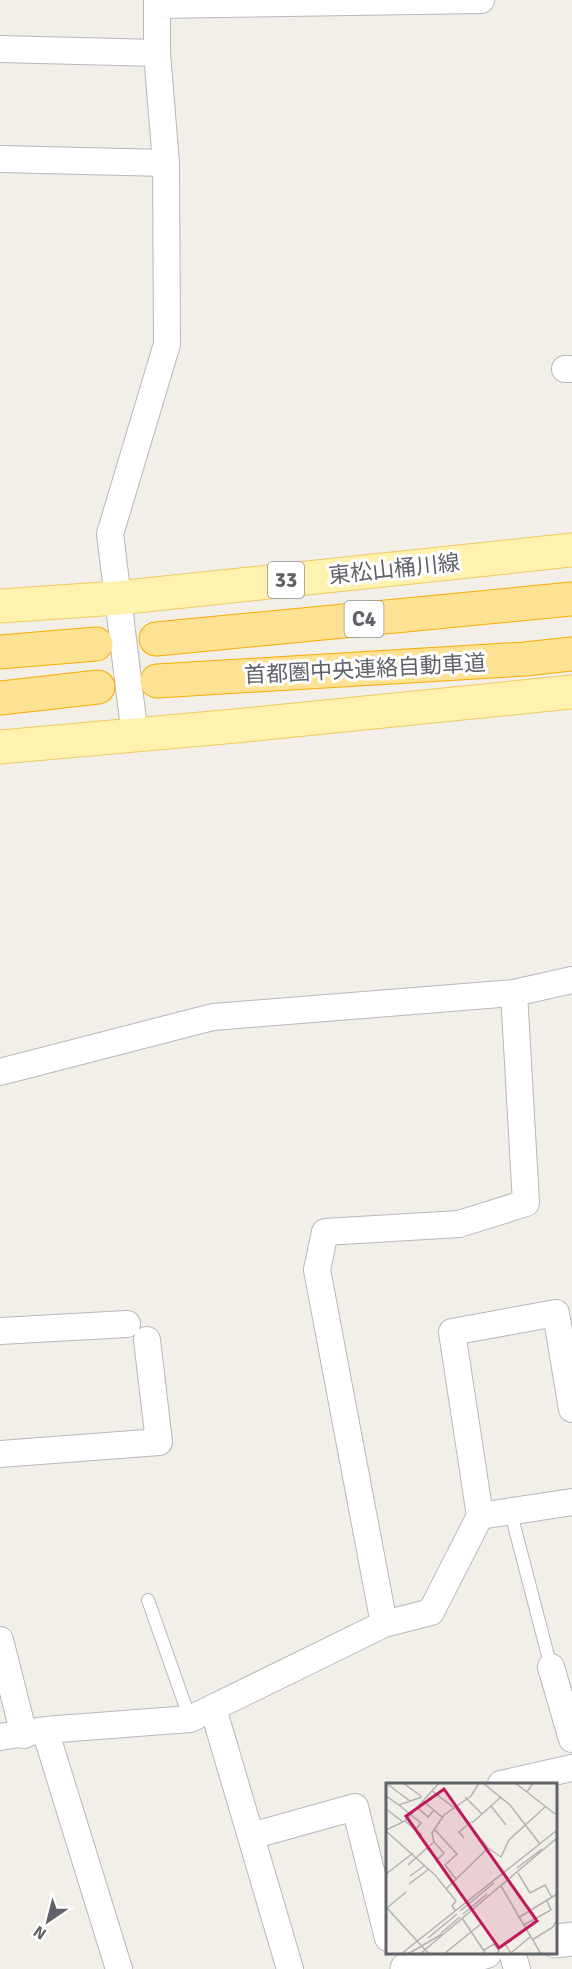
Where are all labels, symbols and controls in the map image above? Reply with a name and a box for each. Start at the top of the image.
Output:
street label: 東松山桶川線 [327,549,461,589]
road number: 33 [268,562,304,598]
road number: C4 [344,601,384,637]
street label: 首都圏中央連絡自動車道 [243,649,487,689]
inset map [386,1783,557,1954]
north arrow [18,1891,78,1951]
text: N [30,1921,50,1944]

